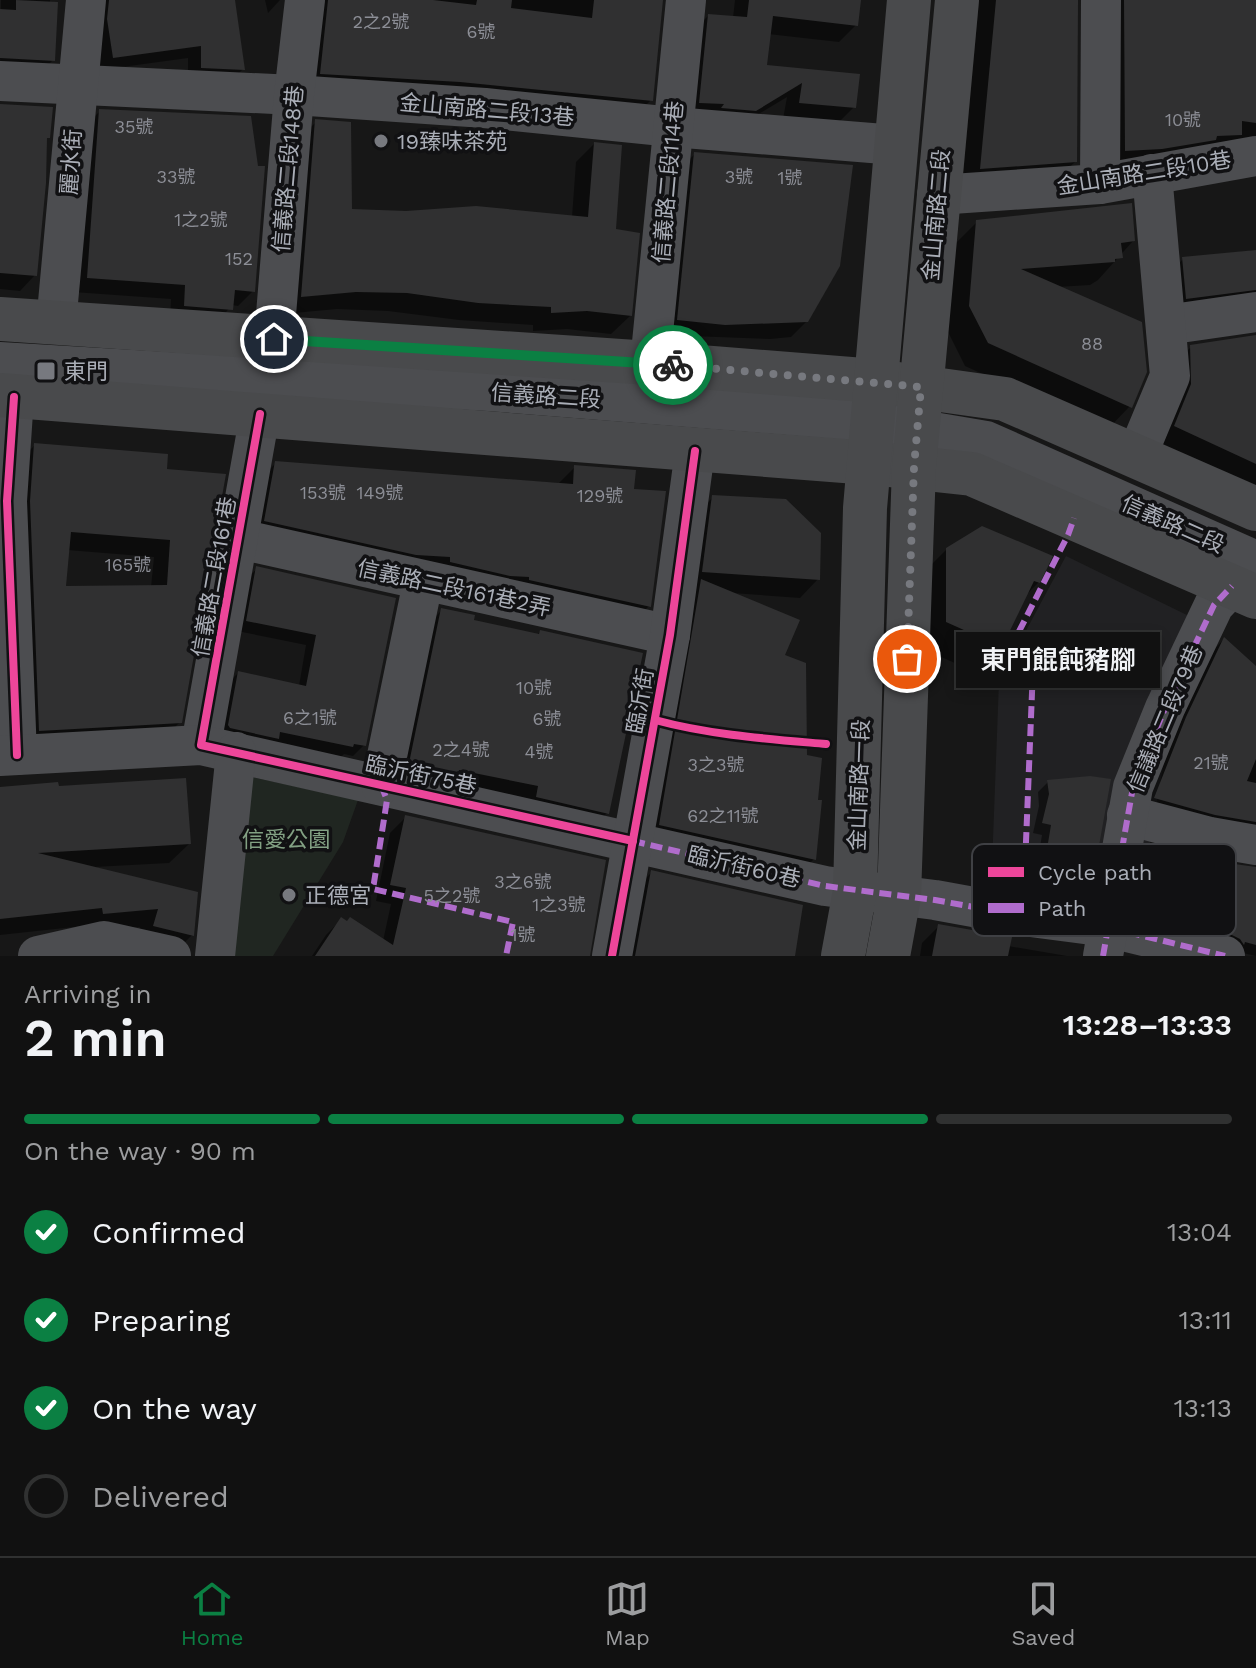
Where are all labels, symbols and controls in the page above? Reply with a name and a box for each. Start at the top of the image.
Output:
house number: 2之2號 [353,11,410,32]
house number: 6號 [467,21,495,42]
street label: 信義路二段148巷 [268,84,308,254]
street label: 金山南路二段13巷 [399,90,575,130]
street label: 信義路二段114巷 [648,100,688,264]
house number: 10號 [1165,109,1201,130]
house number: 35號 [115,116,153,137]
street label: 麗水街 [56,128,86,196]
place label: 19臻味茶苑 [397,129,507,154]
marker: 19臻味茶苑 [372,132,390,150]
street label: 金山南路二段10巷 [1055,147,1233,199]
street label: 金山南路二段 [918,148,954,282]
house number: 33號 [157,166,196,187]
house number: 3號 [725,166,753,187]
house number: 1號 [777,167,803,188]
house number: 1之2號 [174,209,228,230]
house number: 152 [225,248,253,269]
pin [240,305,308,373]
icon: home [252,317,296,361]
courier [633,325,713,405]
house number: 88 [1081,333,1103,354]
icon: bike [651,343,695,387]
place label: 東門 [64,359,108,384]
marker: 東門 [35,360,57,382]
street label: 信義路二段 [490,380,602,412]
house number: 153號 [300,482,346,503]
house number: 149號 [356,482,404,503]
house number: 129號 [577,485,623,506]
street label: 信義路二段 [1118,490,1228,558]
street label: 信義路二段161巷 [188,495,240,659]
house number: 165號 [105,554,151,575]
street label: 信義路二段161巷2弄 [355,555,553,621]
pin [873,625,941,693]
callout: 東門餛飩豬腳 [955,631,1159,687]
icon: bag [885,637,929,681]
street label: 信議路二段79巷 [1123,641,1207,797]
text: 東門餛飩豬腳 [980,645,1136,675]
street label: 臨沂街 [622,666,658,736]
house number: 10號 [516,677,552,698]
house number: 6之1號 [283,707,337,728]
house number: 6號 [533,708,561,729]
street label: 金山南路一段 [844,719,874,851]
house number: 2之4號 [432,739,490,760]
house number: 4號 [525,741,554,762]
street label: 臨沂街75巷 [363,751,479,799]
house number: 21號 [1193,752,1229,773]
house number: 3之3號 [688,754,745,775]
house number: 62之11號 [687,805,759,826]
park label: 信愛公園 [242,827,330,852]
street label: 臨沂街60巷 [685,842,803,892]
legend [972,844,1236,936]
text: Cycle path [1038,860,1152,885]
house number: 3之6號 [494,871,552,892]
place label: 正德宮 [305,883,371,908]
house number: 5之2號 [424,885,480,906]
marker: 正德宮 [280,886,298,904]
house number: 1之3號 [532,894,586,915]
text: Path [1038,896,1086,921]
house number: 1號 [510,924,536,945]
text: Arriving in [24,979,152,1009]
text: 13:28–13:33 [1063,1007,1232,1042]
text: 2 min [24,1008,167,1069]
text: On the way · 90 m [24,1136,256,1166]
icon: check [24,1210,68,1254]
text: Confirmed [92,1215,246,1250]
text: 13:04 [1167,1217,1232,1247]
icon: check [24,1298,68,1342]
text: Preparing [92,1303,230,1338]
text: 13:11 [1179,1305,1232,1335]
icon: check [24,1386,68,1430]
text: On the way [92,1391,257,1426]
text: 13:13 [1174,1393,1232,1423]
text: Delivered [92,1479,229,1514]
tab: Home [181,1577,244,1650]
tab: Map [605,1577,650,1650]
tab: Saved [1011,1577,1075,1650]

